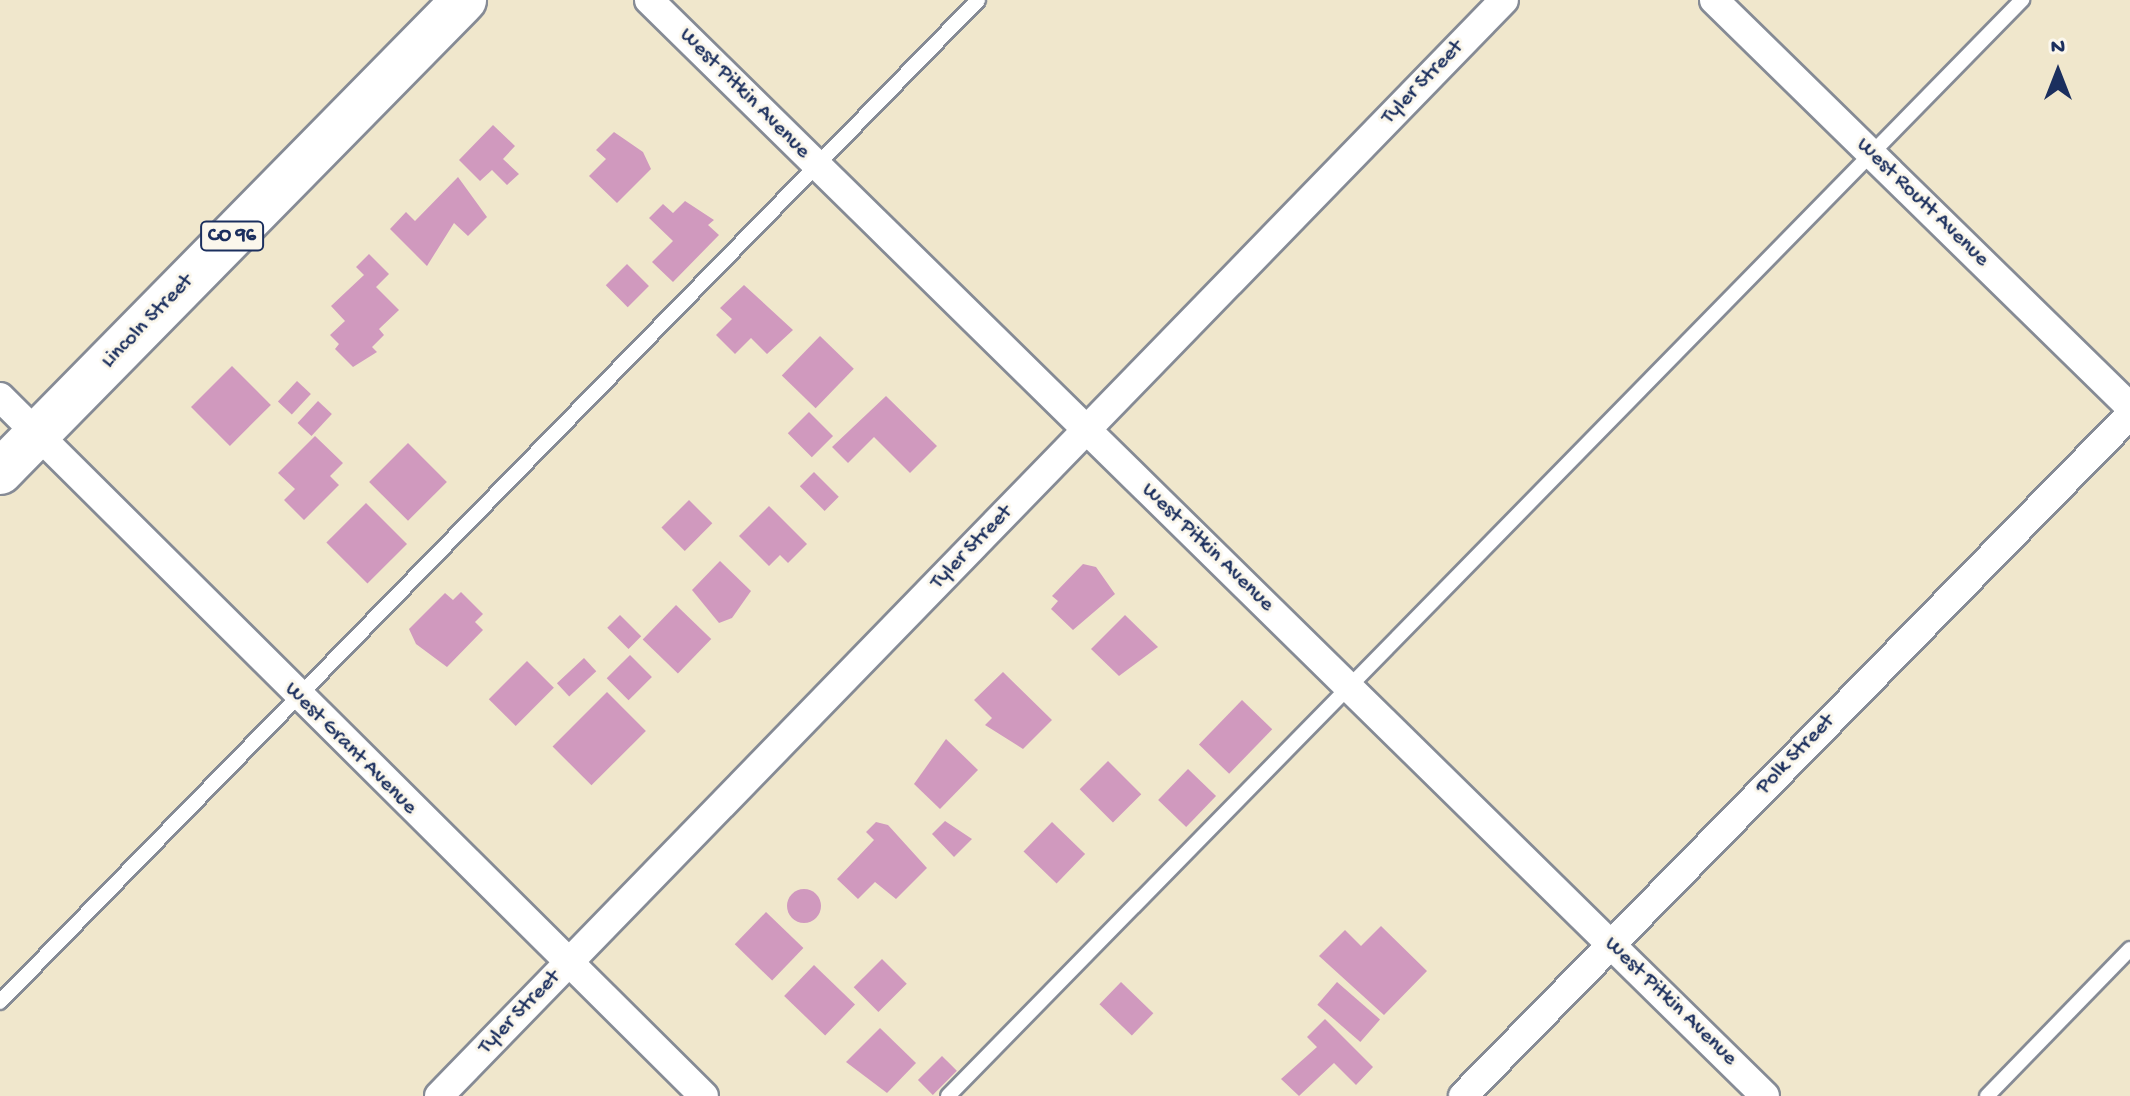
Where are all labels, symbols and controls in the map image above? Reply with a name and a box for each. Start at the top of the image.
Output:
street label: West Pitkin Avenue [673,23,815,165]
north arrow [2018,32,2098,112]
street label: Tyler Street [1376,35,1470,131]
text: N [2051,35,2065,61]
street label: West Routt Avenue [1850,133,1994,273]
road number: CO 96 [200,220,264,252]
street label: Lincoln Street [96,269,200,375]
street label: West Pitkin Avenue [1135,478,1279,618]
street label: Tyler Street [925,500,1019,596]
street label: West Grant Avenue [278,677,422,821]
street label: Polk Street [1751,709,1841,801]
street label: West Pitkin Avenue [1598,932,1742,1072]
street label: Tyler Street [473,965,567,1061]

